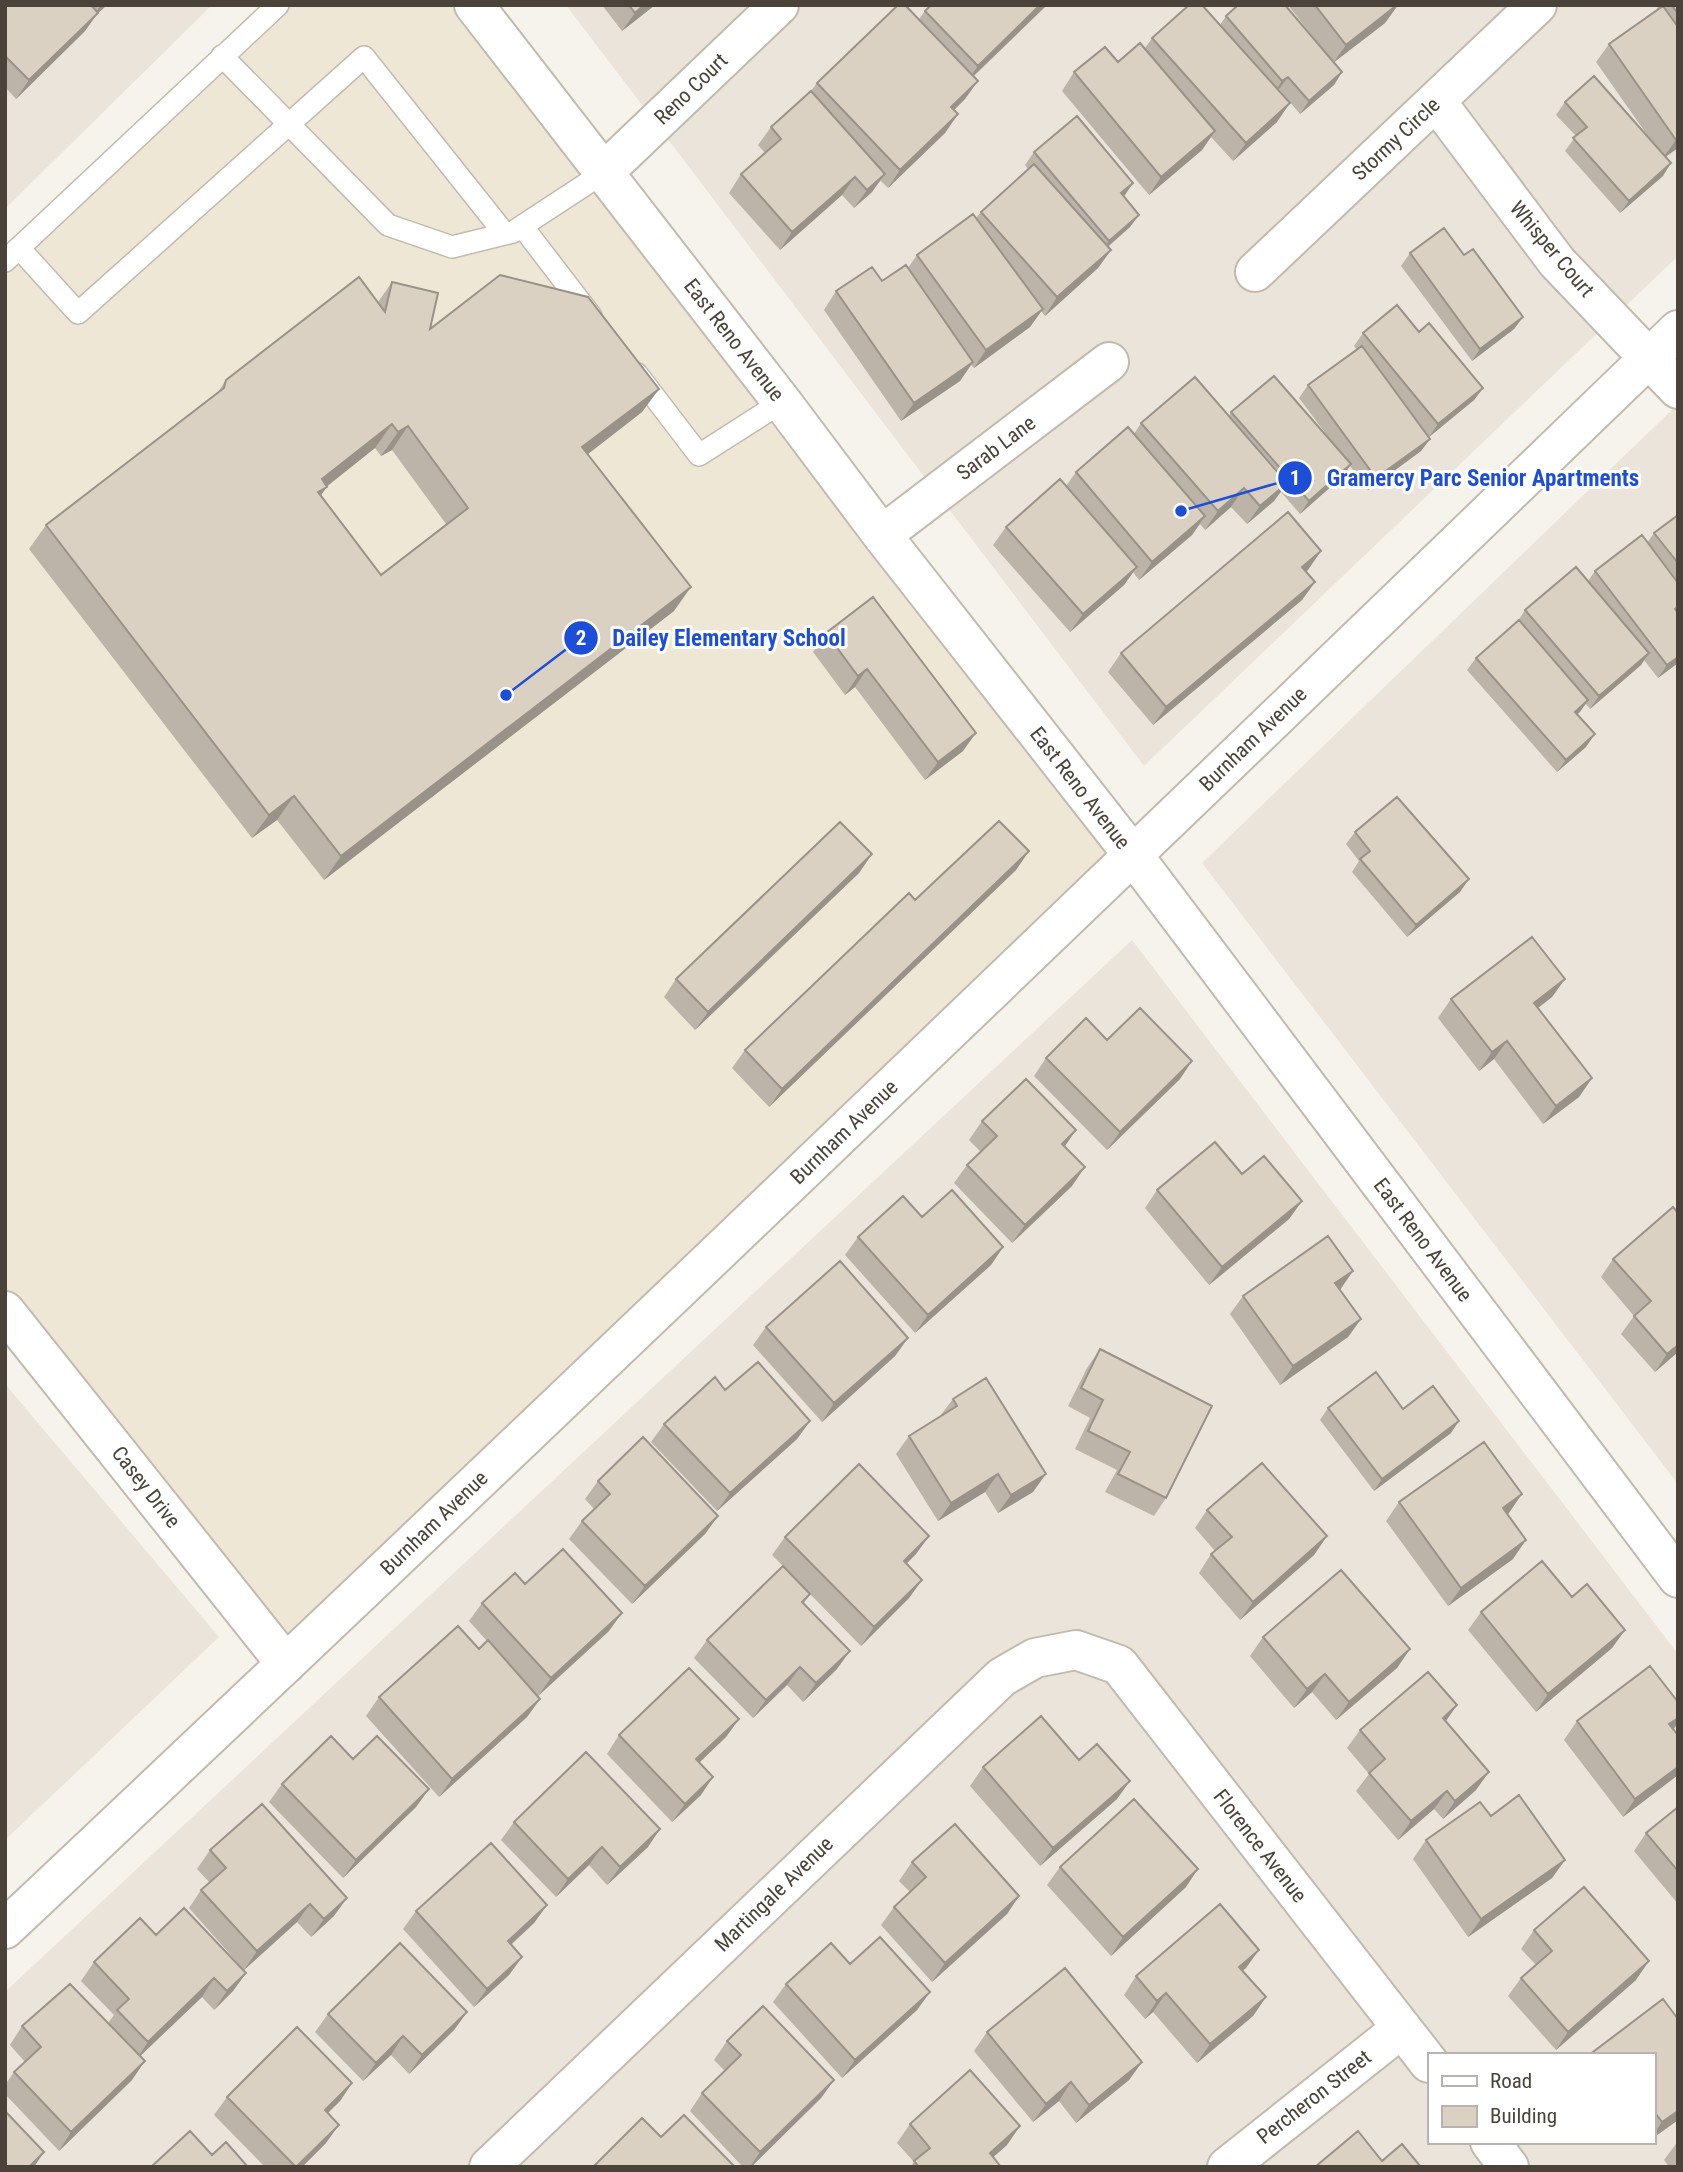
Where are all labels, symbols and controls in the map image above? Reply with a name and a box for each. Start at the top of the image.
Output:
street label: Reno Court [649,48,733,130]
street label: Stormy Circle [1347,92,1445,185]
street label: Whisper Court [1505,196,1599,302]
street label: East Reno Avenue [679,274,789,406]
street label: Sarab Lane [952,411,1040,485]
callout: Gramercy Parc Senior Apartments [1278,456,1654,500]
text: Gramercy Parc Senior Apartments [1327,465,1639,492]
text: 1 [1290,466,1300,490]
callout: Dailey Elementary School [564,616,860,660]
text: Dailey Elementary School [612,625,846,652]
text: 2 [576,626,586,650]
street label: Burnham Avenue [1194,682,1312,796]
street label: East Reno Avenue [1025,722,1135,854]
street label: Burnham Avenue [785,1075,903,1189]
street label: East Reno Avenue [1369,1174,1477,1306]
street label: Casey Drive [107,1442,185,1533]
street label: Burnham Avenue [375,1466,493,1580]
street label: Florence Avenue [1209,1785,1312,1907]
street label: Martingale Avenue [710,1832,838,1956]
street label: Percheron Street [1252,2045,1376,2149]
legend [1428,2053,1655,2144]
text: Road [1490,2069,1532,2093]
text: Building [1490,2104,1557,2128]

